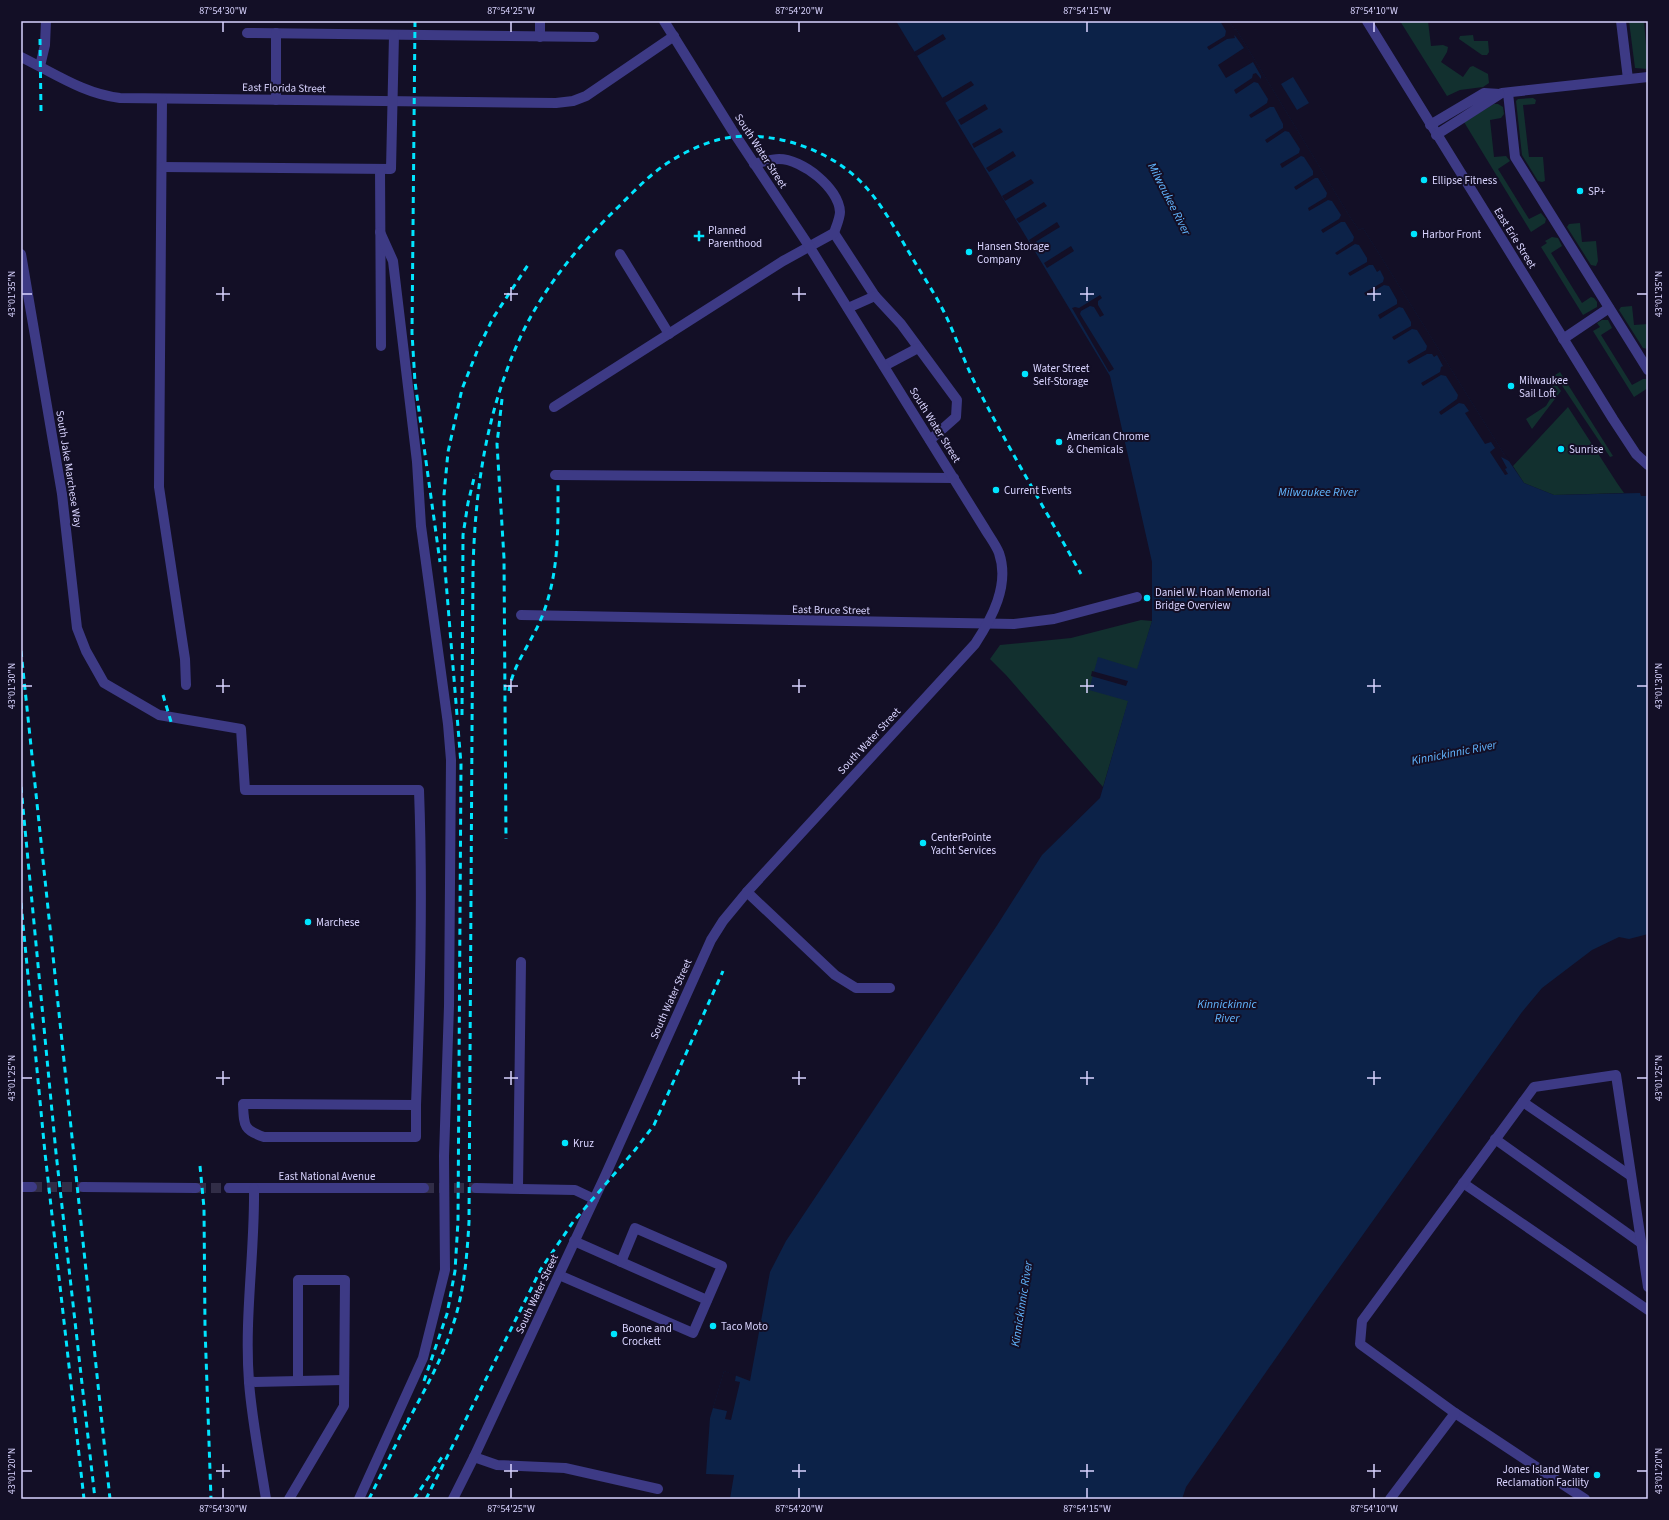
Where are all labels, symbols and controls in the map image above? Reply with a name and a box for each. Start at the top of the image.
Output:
text: 87°54'30"W [199,4,247,18]
text: 87°54'25"W [487,4,535,18]
text: 87°54'20"W [775,4,823,18]
text: 87°54'15"W [1063,4,1111,18]
text: 87°54'10"W [1350,4,1398,18]
street label: East Florida Street [242,80,326,96]
street label: South Water Street [731,111,791,191]
water label: Milwaukee River [1143,160,1195,239]
place label: Ellipse Fitness [1432,173,1497,188]
marker: Ellipse Fitness [1419,175,1429,185]
place label: SP+ [1588,184,1606,199]
marker: SP+ [1575,186,1585,196]
street label: East Erie Street [1490,205,1540,272]
place label: Planned Parenthood [708,223,762,251]
place label: Harbor Front [1422,227,1481,242]
marker: Harbor Front [1409,229,1419,239]
marker: Planned Parenthood [693,230,705,242]
place label: Hansen Storage Company [977,239,1050,267]
marker: Hansen Storage Company [964,247,974,257]
text: 43°01'35"N [5,271,19,317]
text: 43°01'35"N [1652,271,1666,317]
place label: Water Street Self-Storage [1033,361,1090,389]
marker: Water Street Self-Storage [1020,369,1030,379]
place label: Milwaukee Sail Loft [1519,373,1569,401]
marker: Milwaukee Sail Loft [1506,381,1516,391]
street label: South Water Street [906,384,964,466]
street label: South Jake Marchese Way [52,409,86,529]
place label: American Chrome & Chemicals [1067,429,1150,457]
marker: American Chrome & Chemicals [1054,437,1064,447]
place label: Sunrise [1569,442,1604,457]
marker: Sunrise [1556,444,1566,454]
place label: Current Events [1004,483,1072,498]
water label: Milwaukee River [1278,484,1359,501]
marker: Current Events [991,485,1001,495]
place label: Daniel W. Hoan Memorial Bridge Overview [1155,585,1270,613]
marker: Daniel W. Hoan Memorial Bridge Overview [1142,593,1152,603]
street label: East Bruce Street [792,602,870,618]
text: 43°01'30"N [5,663,19,709]
text: 43°01'30"N [1652,663,1666,709]
street label: South Water Street [834,704,904,778]
water label: Kinnickinnic River [1410,736,1499,770]
place label: CenterPointe Yacht Services [930,830,996,858]
marker: CenterPointe Yacht Services [918,838,928,848]
place label: Marchese [316,915,360,930]
marker: Marchese [303,917,313,927]
street label: South Water Street [647,956,695,1041]
water label: Kinnickinnic River [1197,996,1257,1027]
text: 43°01'25"N [5,1055,19,1101]
text: 43°01'25"N [1652,1055,1666,1101]
place label: Kruz [573,1136,594,1151]
marker: Kruz [560,1138,570,1148]
street label: East National Avenue [278,1169,376,1184]
street label: South Water Street [512,1252,562,1336]
water label: Kinnickinnic River [1007,1259,1037,1348]
place label: Taco Moto [721,1319,768,1334]
place label: Boone and Crockett [622,1321,672,1349]
marker: Taco Moto [708,1321,718,1331]
marker: Boone and Crockett [609,1329,619,1339]
text: 43°01'20"N [5,1448,19,1494]
text: 43°01'20"N [1652,1448,1666,1494]
place label: Jones Island Water Reclamation Facility [1496,1462,1589,1490]
marker: Jones Island Water Reclamation Facility [1592,1470,1602,1480]
text: 87°54'30"W [199,1502,247,1516]
text: 87°54'25"W [487,1502,535,1516]
text: 87°54'20"W [775,1502,823,1516]
text: 87°54'15"W [1063,1502,1111,1516]
text: 87°54'10"W [1350,1502,1398,1516]

